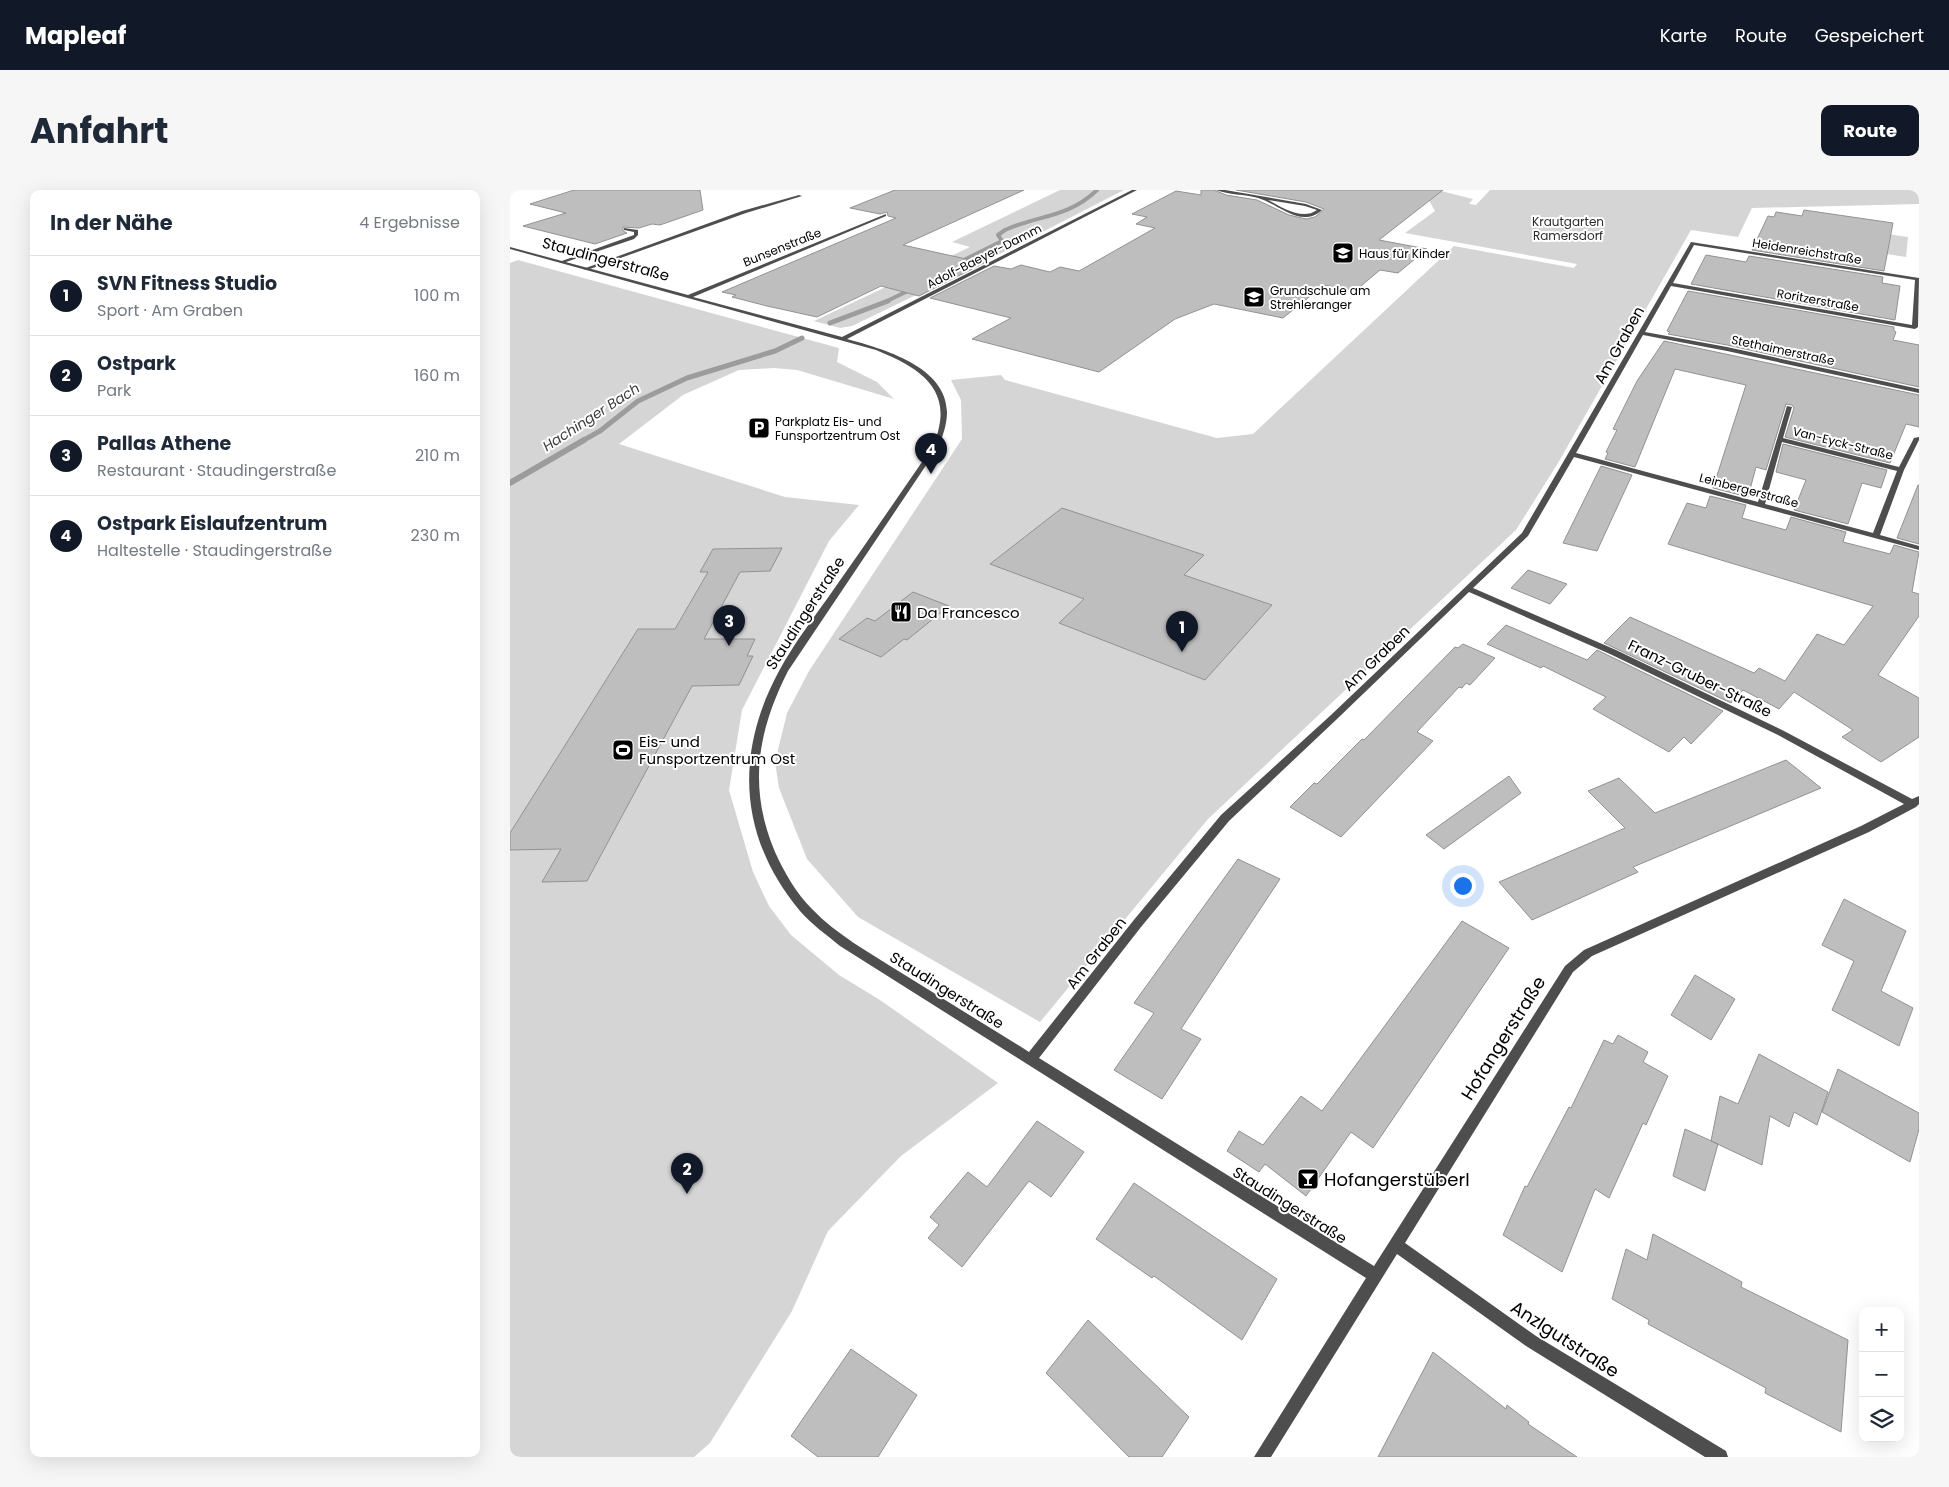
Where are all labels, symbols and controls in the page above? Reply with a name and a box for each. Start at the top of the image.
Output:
text: Mapleaf [25,19,126,52]
text: Karte [1660,23,1707,48]
text: Route [1735,23,1787,48]
text: Gespeichert [1815,23,1924,48]
button: Route [1821,105,1919,156]
text: Anfahrt [30,106,169,155]
text: In der Nähe [50,208,173,237]
text: 4 Ergebnisse [359,211,460,234]
park label: Krautgarten Ramersdorf [1532,213,1604,244]
street label: Adolf-Baeyer-Damm [924,220,1044,292]
street label: Bunsenstraße [740,224,824,270]
street label: Staudingerstraße [540,232,672,286]
street label: Heidenreichstraße [1751,234,1863,268]
school or university icon: Haus für Kinder [1331,241,1355,265]
place label: Haus für Kinder [1359,245,1450,262]
text: SVN Fitness Studio [97,270,277,297]
place label: Grundschule am Strehleranger [1270,282,1370,313]
text: 1 [63,284,69,307]
text: 100 m [414,284,460,307]
street label: Roritzerstraße [1776,284,1860,316]
school or university icon: Grundschule am Strehleranger [1242,285,1266,309]
text: Sport · Am Graben [97,299,243,322]
street label: Am Graben [1589,302,1649,388]
street label: Stethaimerstraße [1730,331,1836,369]
text: Ostpark [97,350,176,377]
text: 2 [61,364,71,387]
text: 160 m [414,364,460,387]
water label: Hachinger Bach [539,378,643,456]
text: Park [97,379,131,402]
place label: Parkplatz Eis- und Funsportzentrum Ost [775,413,900,444]
parking icon: Parkplatz Eis- und Funsportzentrum Ost [747,416,771,440]
street label: Van-Eyck-Straße [1791,422,1895,464]
text: Pallas Athene [97,430,231,457]
pin: 4 [915,433,947,474]
text: 3 [61,444,71,467]
text: 210 m [415,444,460,467]
text: Restaurant · Staudingerstraße [97,459,336,482]
street label: Leinbergerstraße [1697,469,1801,511]
text: Ostpark Eislaufzentrum [97,510,327,537]
text: 4 [61,524,71,547]
text: 230 m [411,524,460,547]
text: Haltestelle · Staudingerstraße [97,539,332,562]
street label: Staudingerstraße [761,552,849,674]
restaurant icon: Da Francesco [889,600,913,624]
place label: Da Francesco [917,602,1020,623]
pin: 3 [713,605,745,646]
pin: 1 [1166,611,1198,652]
street label: Am Graben [1338,621,1414,695]
street label: Franz-Gruber-Straße [1625,634,1775,722]
place label: Eis- und Funsportzentrum Ost [639,731,795,769]
sports icon: Eis- und Funsportzentrum Ost [611,738,635,762]
your location [1450,873,1476,899]
street label: Am Graben [1061,913,1131,993]
street label: Staudingerstraße [886,946,1008,1034]
street label: Hofangerstraße [1455,971,1551,1105]
pin: 2 [671,1153,703,1194]
street label: Staudingerstraße [1229,1161,1351,1249]
bar icon: Hofangerstüberl [1296,1167,1320,1191]
place label: Hofangerstüberl [1324,1167,1470,1192]
street label: Anzlgutstraße [1506,1295,1624,1383]
map controls [1859,1307,1904,1442]
button: + [1859,1307,1904,1352]
button: − [1859,1352,1904,1397]
button: layers [1859,1397,1904,1442]

